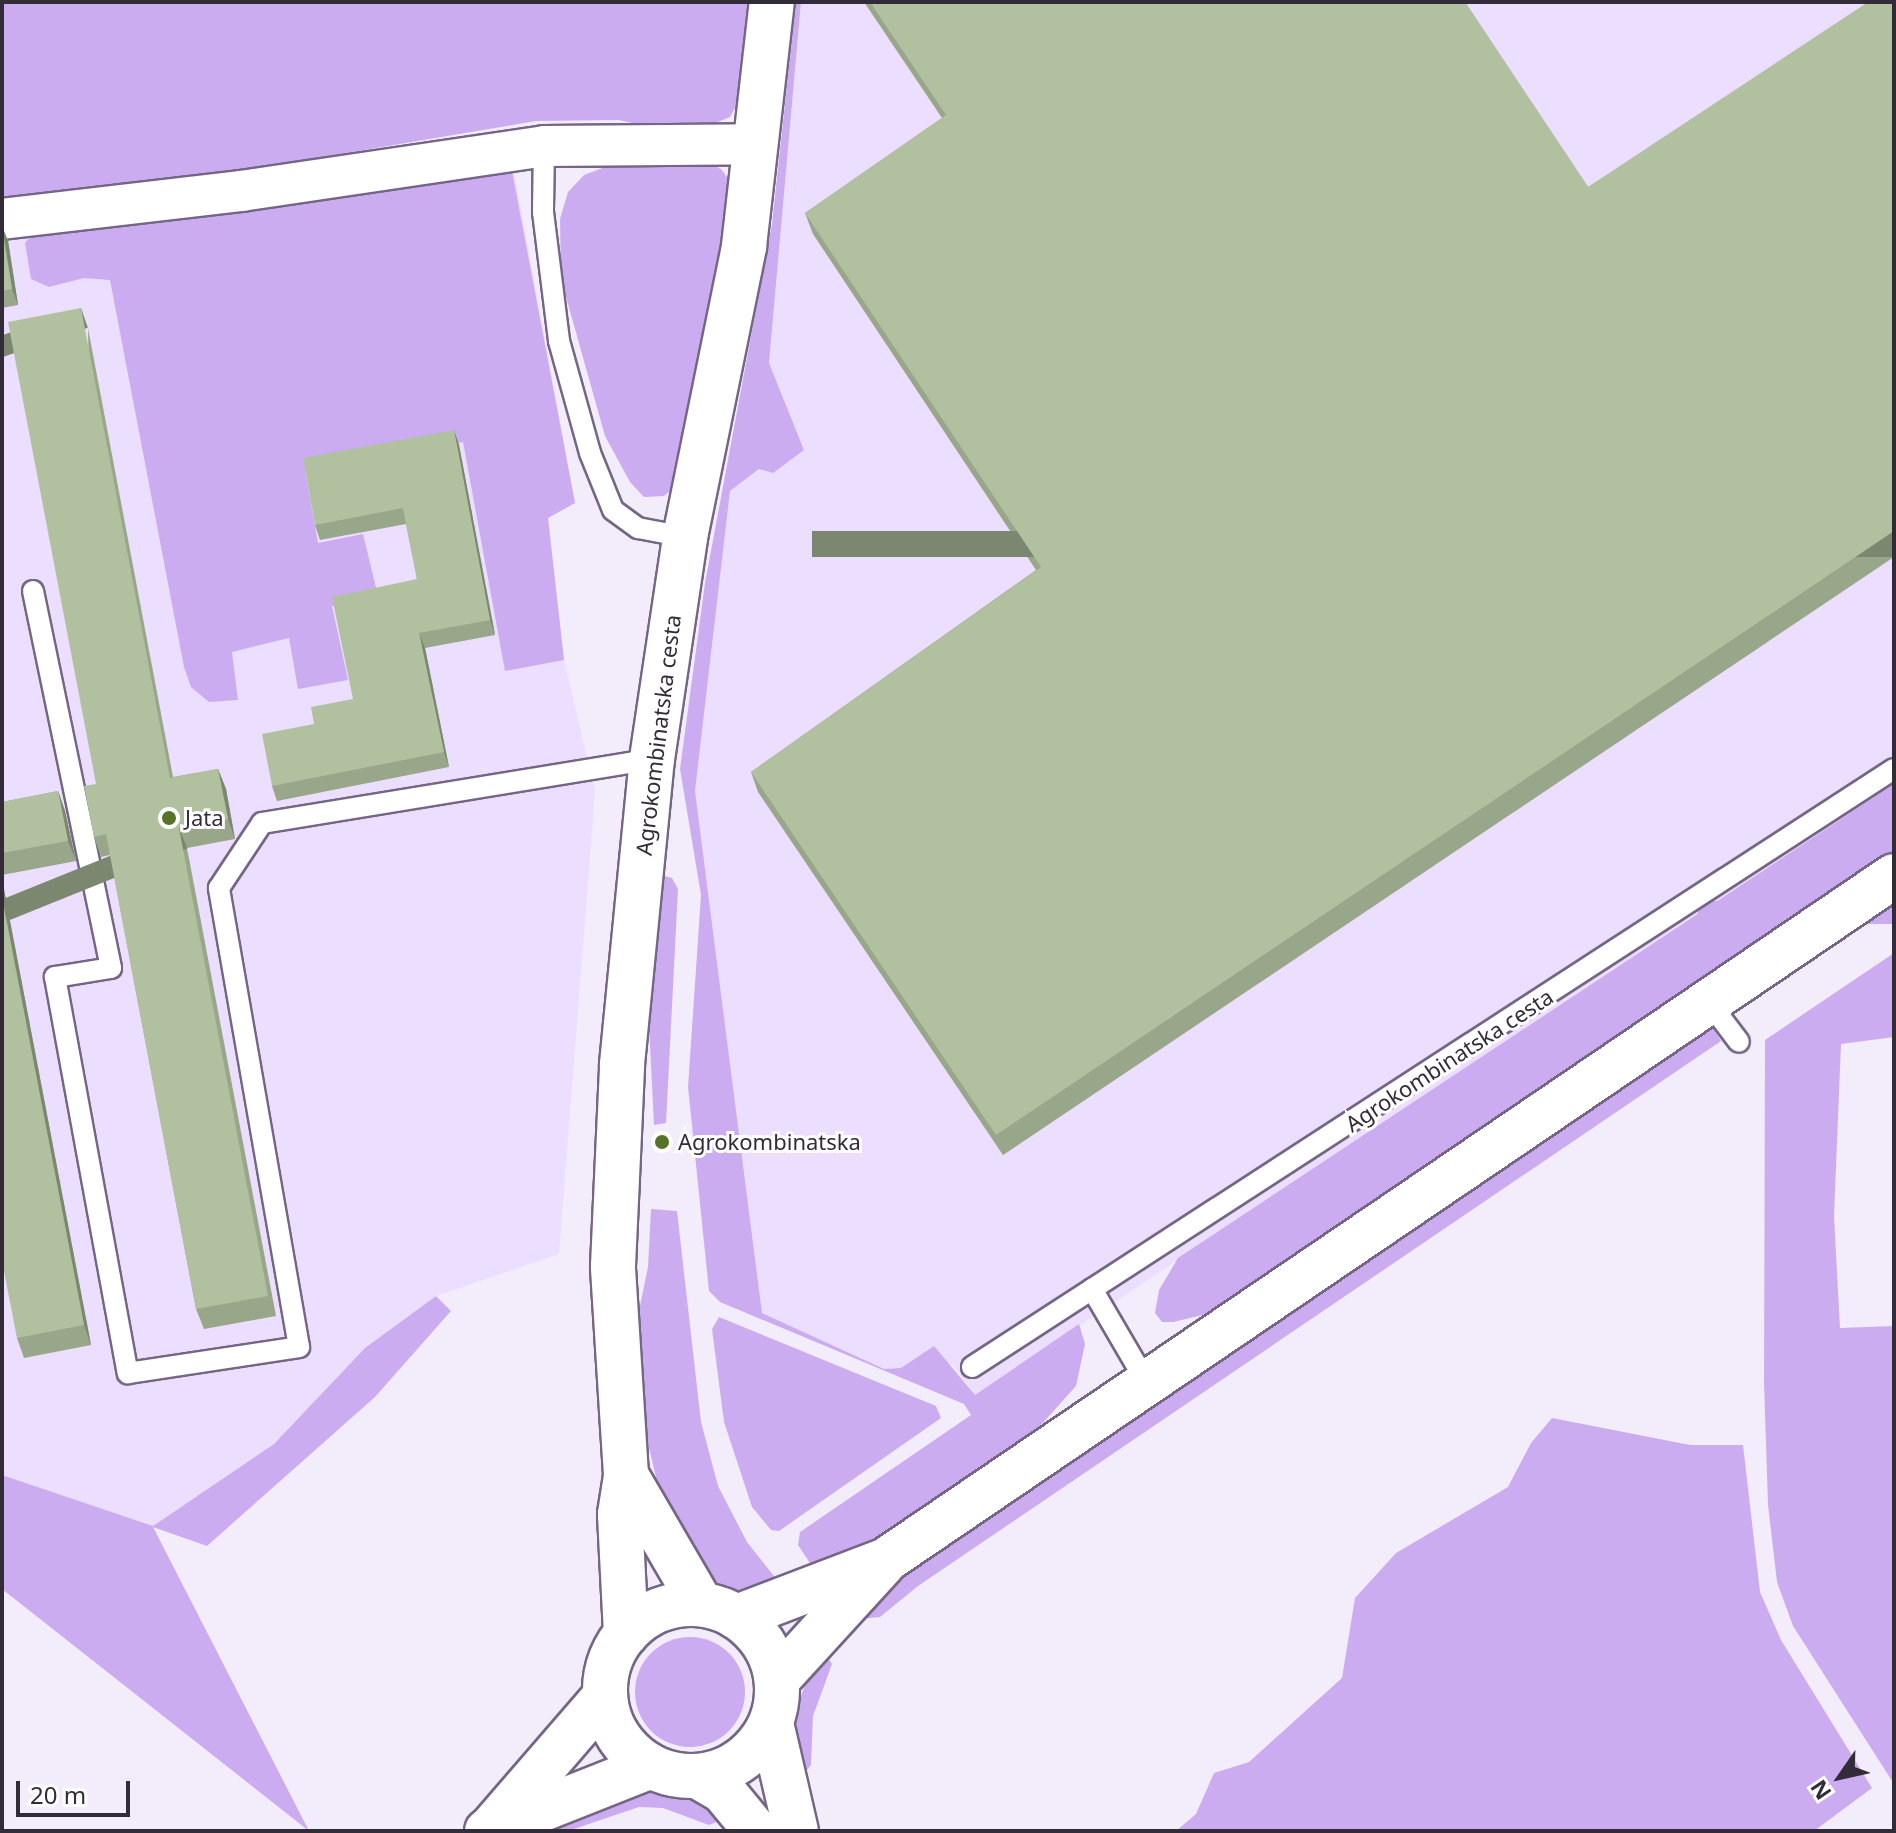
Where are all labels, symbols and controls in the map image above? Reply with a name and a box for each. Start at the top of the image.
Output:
street label: Agrokombinatska cesta [630,613,686,857]
place label: Jata [185,805,224,831]
marker: Jata [160,809,178,827]
street label: Agrokombinatska cesta [1340,983,1558,1137]
place label: Agrokombinatska [678,1129,861,1155]
marker: Agrokombinatska [653,1133,671,1151]
north arrow [1800,1737,1880,1817]
scale bar [20,1765,134,1815]
text: N [1803,1775,1838,1806]
text: 20 m [30,1778,86,1811]

